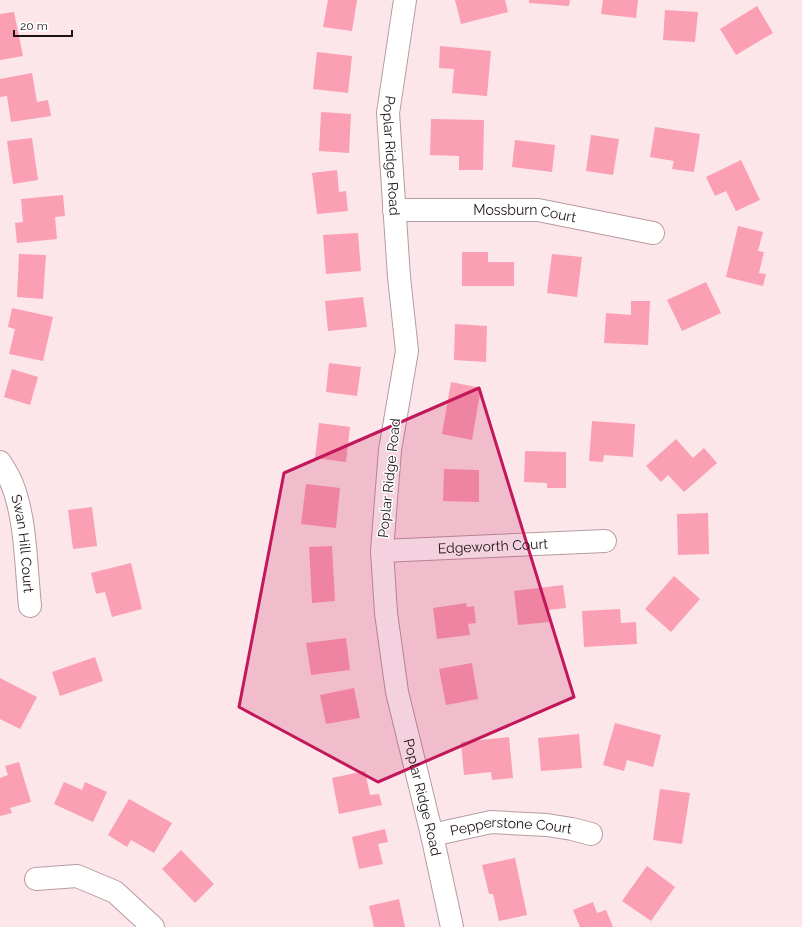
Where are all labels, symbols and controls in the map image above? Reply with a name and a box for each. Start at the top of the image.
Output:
scale bar [14,12,72,38]
text: 20 m [20,19,48,33]
street label: Poplar Ridge Road [380,95,403,216]
street label: Mossburn Court [473,202,578,226]
street label: Poplar Ridge Road [375,417,403,539]
street label: Swan Hill Court [8,493,37,594]
street label: Edgeworth Court [437,536,549,556]
street label: Poplar Ridge Road [401,737,444,857]
street label: Pepperstone Court [448,814,573,839]

